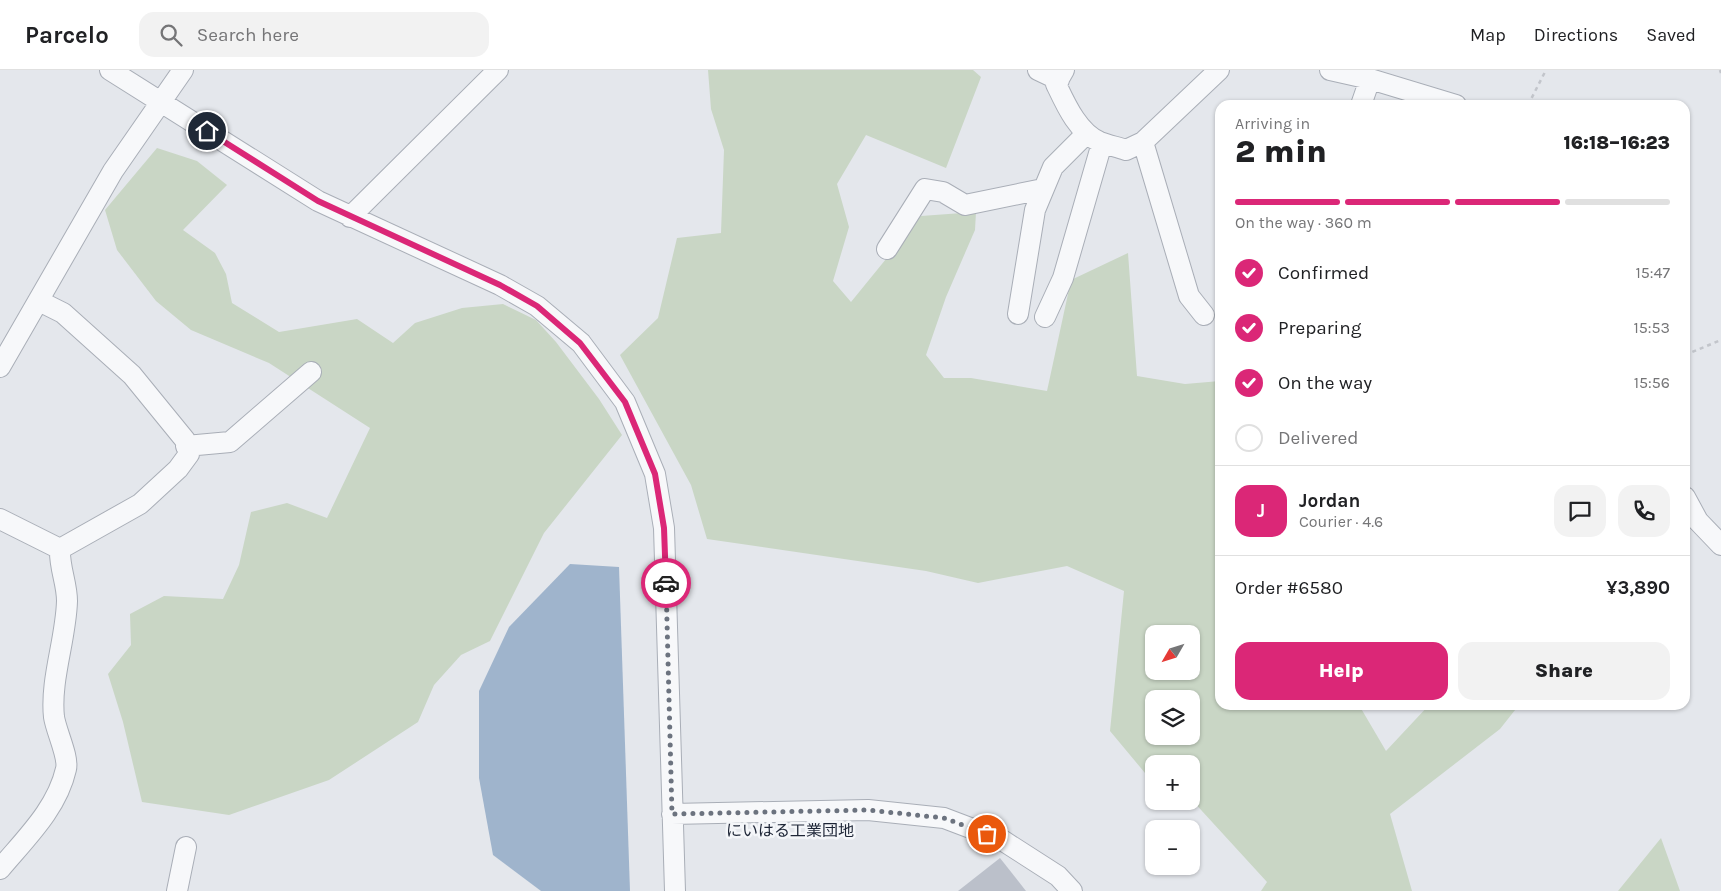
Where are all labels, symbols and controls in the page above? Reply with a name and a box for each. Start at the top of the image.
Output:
search box [139,12,489,57]
text: Parcelo [25,21,109,49]
icon: search [157,21,185,49]
text: Search here [197,24,299,46]
text: Map [1470,24,1506,46]
text: Directions [1534,24,1618,46]
text: Saved [1646,24,1696,46]
pin [186,110,228,152]
text: Arriving in [1235,114,1310,133]
icon: home [193,117,221,145]
text: 16:18–16:23 [1563,132,1670,154]
text: 2 min [1235,133,1327,170]
text: On the way · 360 m [1235,213,1372,232]
icon: check [1235,259,1263,287]
text: Confirmed [1278,262,1369,284]
text: 15:47 [1636,263,1670,282]
icon: check [1235,314,1263,342]
text: Preparing [1278,317,1361,339]
text: 15:53 [1634,318,1670,337]
icon: check [1235,369,1263,397]
text: On the way [1278,372,1372,394]
text: 15:56 [1634,373,1670,392]
text: Delivered [1278,427,1358,449]
button: chat [1554,485,1606,537]
button: phone [1618,485,1670,537]
text: Jordan [1299,490,1360,512]
text: J [1257,500,1265,522]
text: Courier · 4.6 [1299,512,1383,531]
courier [641,558,691,608]
icon: car [652,569,680,597]
text: Order #6580 [1235,577,1343,599]
text: ¥3,890 [1606,577,1670,599]
north arrow [1145,625,1200,680]
map controls [1145,625,1200,875]
button: Help [1235,642,1448,700]
button: Share [1458,642,1670,700]
button: layers [1145,690,1200,745]
button: + [1145,755,1200,810]
pin [966,813,1008,855]
icon: bag [973,820,1001,848]
button: − [1145,820,1200,875]
district label: にいはる工業団地 [726,821,854,840]

